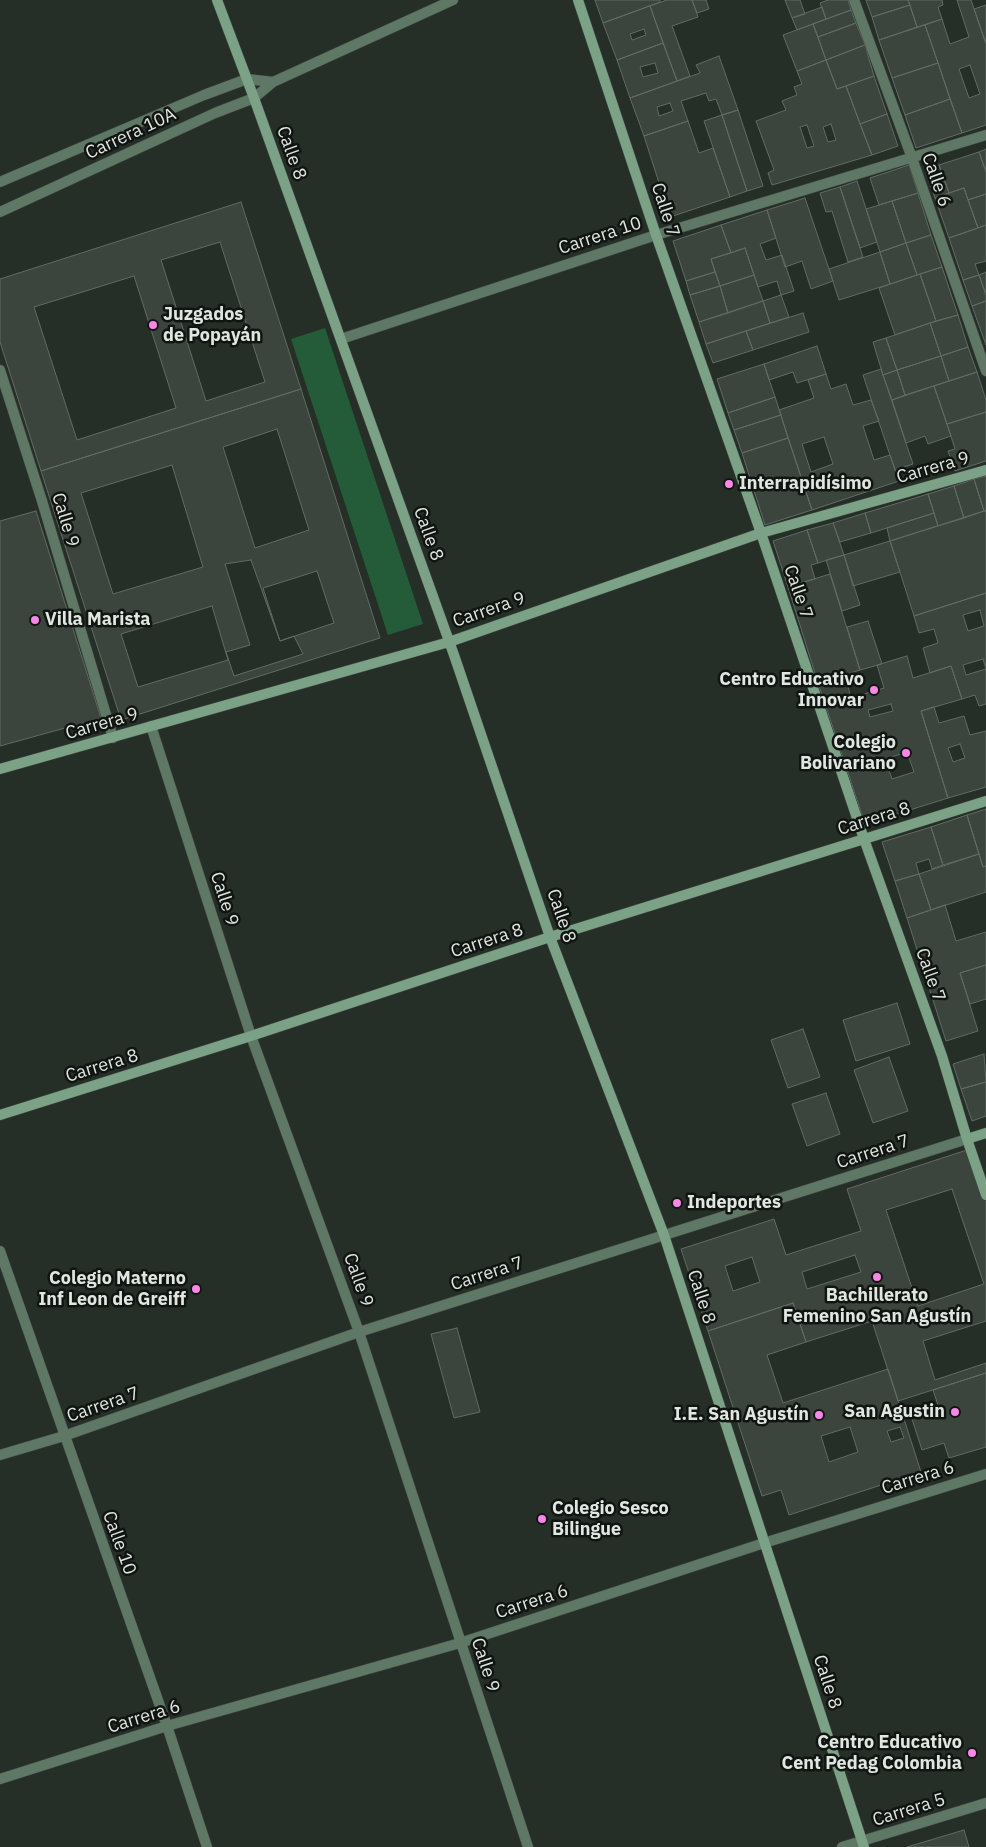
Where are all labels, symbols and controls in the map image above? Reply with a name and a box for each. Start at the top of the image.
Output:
street label: Carrera 10A [82,104,180,164]
street label: Calle 8 [271,123,311,183]
street label: Calle 6 [917,150,955,210]
street label: Calle 7 [646,180,684,240]
street label: Carrera 10 [556,212,644,260]
place label: Juzgados de Popayán [163,304,261,346]
marker: Juzgados de Popayán [147,319,159,331]
street label: Carrera 9 [894,447,972,489]
place label: Interrapidísimo [739,473,872,495]
marker: Interrapidísimo [723,478,735,490]
street label: Calle 9 [47,490,83,550]
street label: Calle 8 [408,504,448,564]
street label: Calle 7 [779,562,817,622]
street label: Carrera 9 [450,588,528,632]
place label: Villa Marista [45,609,151,631]
marker: Villa Marista [29,614,41,626]
place label: Centro Educativo Innovar [719,669,864,712]
marker: Centro Educativo Innovar [868,684,880,696]
street label: Carrera 9 [63,703,141,745]
place label: Colegio Bolivariano [800,732,896,774]
marker: Colegio Bolivariano [900,747,912,759]
street label: Carrera 8 [835,798,913,840]
street label: Calle 9 [205,869,243,929]
street label: Calle 8 [542,886,580,946]
street label: Carrera 8 [448,919,526,963]
street label: Calle 7 [910,945,950,1005]
street label: Carrera 8 [63,1045,141,1087]
street label: Carrera 7 [834,1130,912,1174]
place label: Indeportes [687,1192,781,1214]
marker: Indeportes [671,1197,683,1209]
street label: Calle 9 [338,1250,378,1310]
street label: Carrera 7 [448,1252,526,1296]
street label: Calle 8 [682,1267,720,1327]
place label: Colegio Materno Inf Leon de Greiff [38,1268,186,1310]
marker: Bachillerato Femenino San Agustín [871,1271,883,1283]
marker: Colegio Materno Inf Leon de Greiff [190,1283,202,1295]
place label: Bachillerato Femenino San Agustín [783,1285,971,1328]
street label: Carrera 7 [64,1383,142,1427]
place label: San Agustin [844,1401,945,1423]
place label: I.E. San Agustín [674,1404,809,1426]
marker: San Agustin [949,1406,961,1418]
marker: I.E. San Agustín [813,1409,825,1421]
street label: Carrera 6 [879,1457,957,1499]
place label: Colegio Sesco Bilingue [552,1498,669,1540]
street label: Calle 10 [98,1508,140,1578]
marker: Colegio Sesco Bilingue [536,1513,548,1525]
street label: Carrera 6 [493,1580,571,1624]
street label: Calle 9 [466,1635,504,1695]
street label: Calle 8 [808,1652,846,1712]
street label: Carrera 6 [105,1696,183,1738]
place label: Centro Educativo Cent Pedag Colombia [781,1732,962,1775]
marker: Centro Educativo Cent Pedag Colombia [966,1747,978,1759]
street label: Carrera 5 [870,1789,948,1831]

